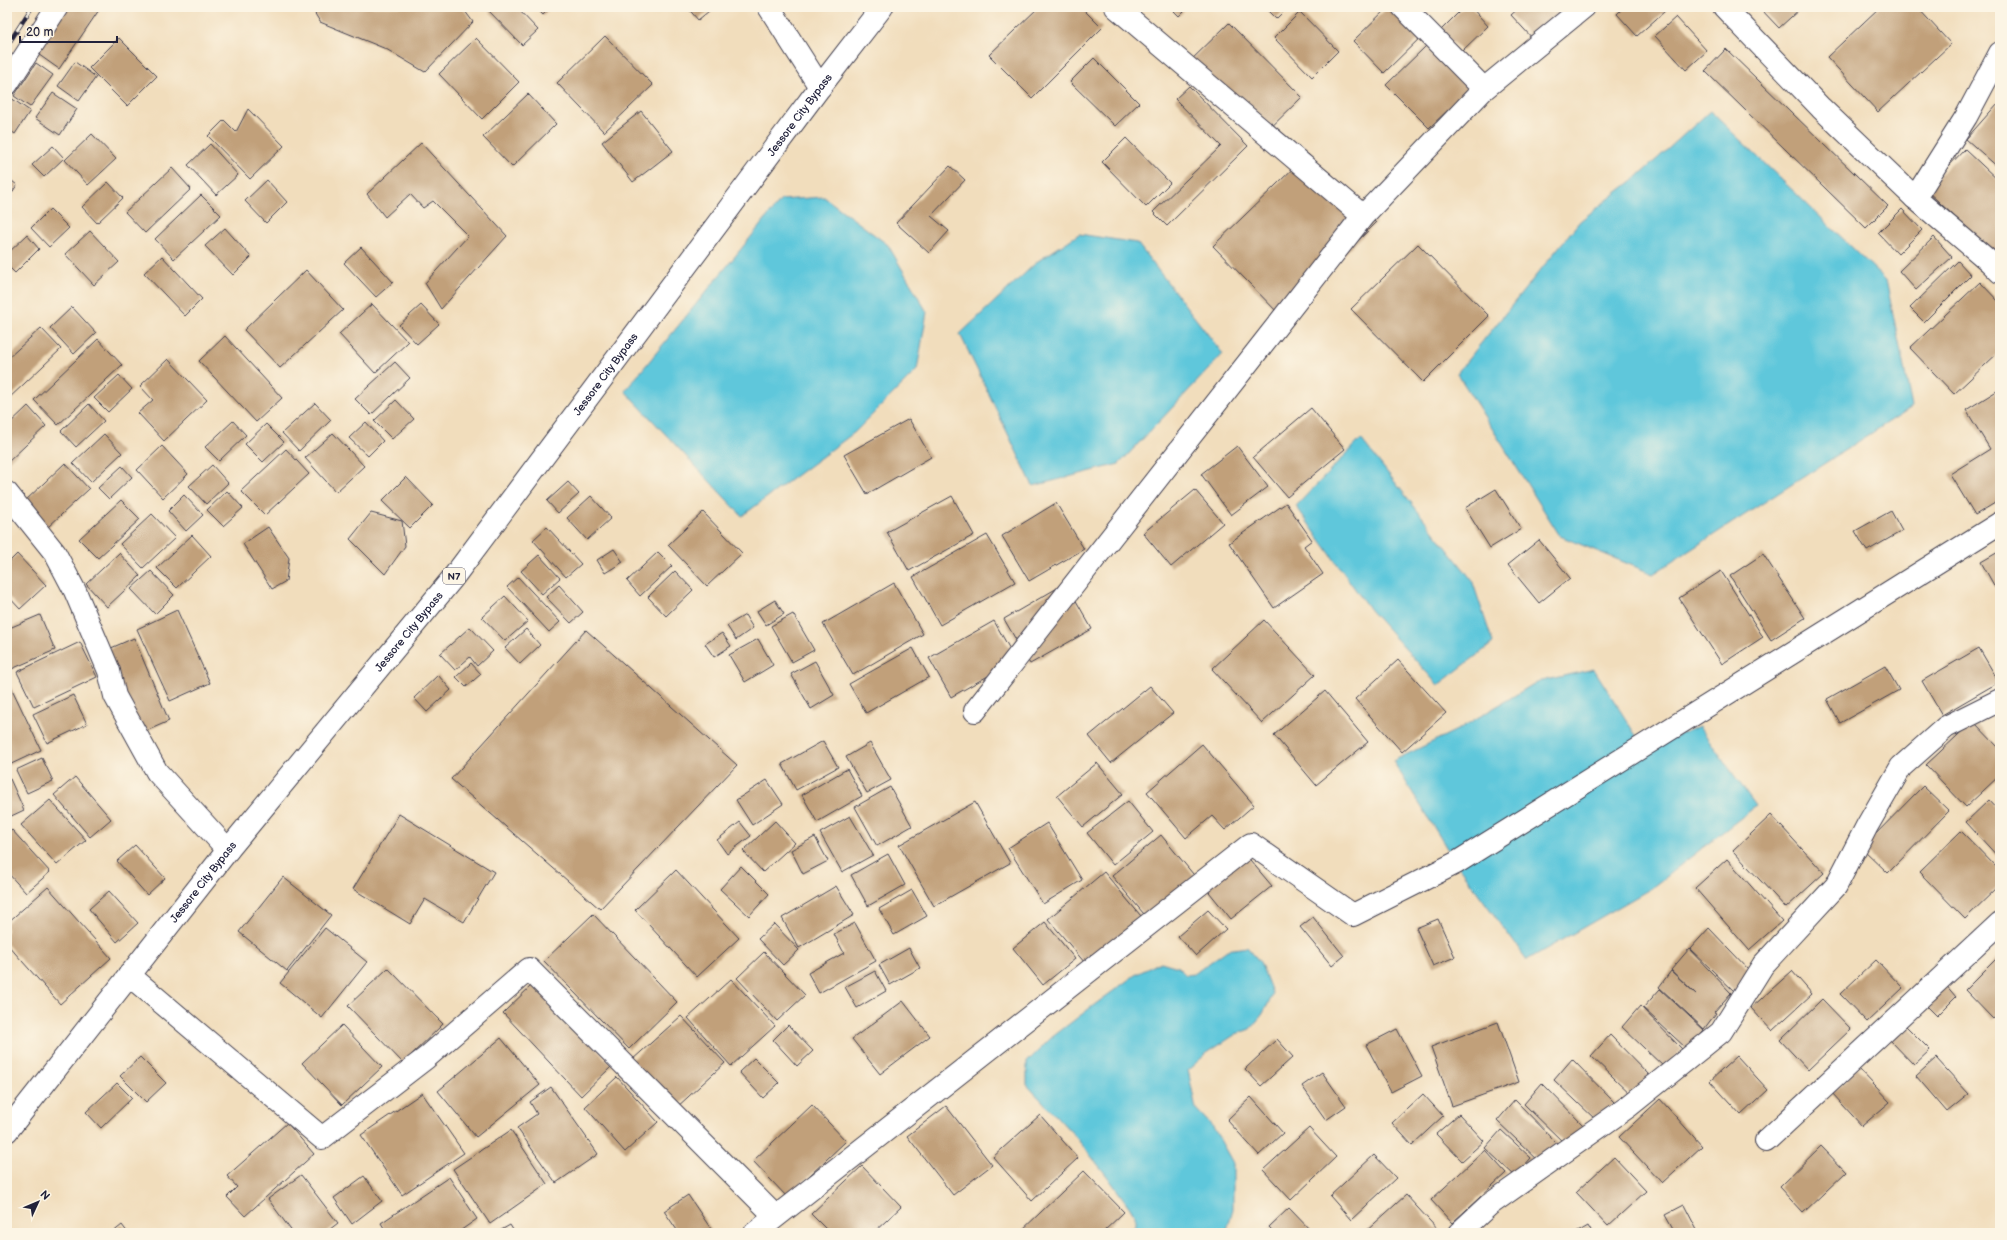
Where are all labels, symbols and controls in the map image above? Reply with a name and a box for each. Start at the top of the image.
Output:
scale bar [20,18,117,44]
text: 20 m [26,25,53,40]
street label: Jessore City Bypass [765,71,835,159]
street label: Jessore City Bypass [571,330,641,418]
road number: N7 [443,568,465,584]
street label: Jessore City Bypass [372,589,446,674]
street label: Jessore City Bypass [167,839,240,925]
north arrow [18,1182,58,1222]
text: N [37,1188,52,1203]

